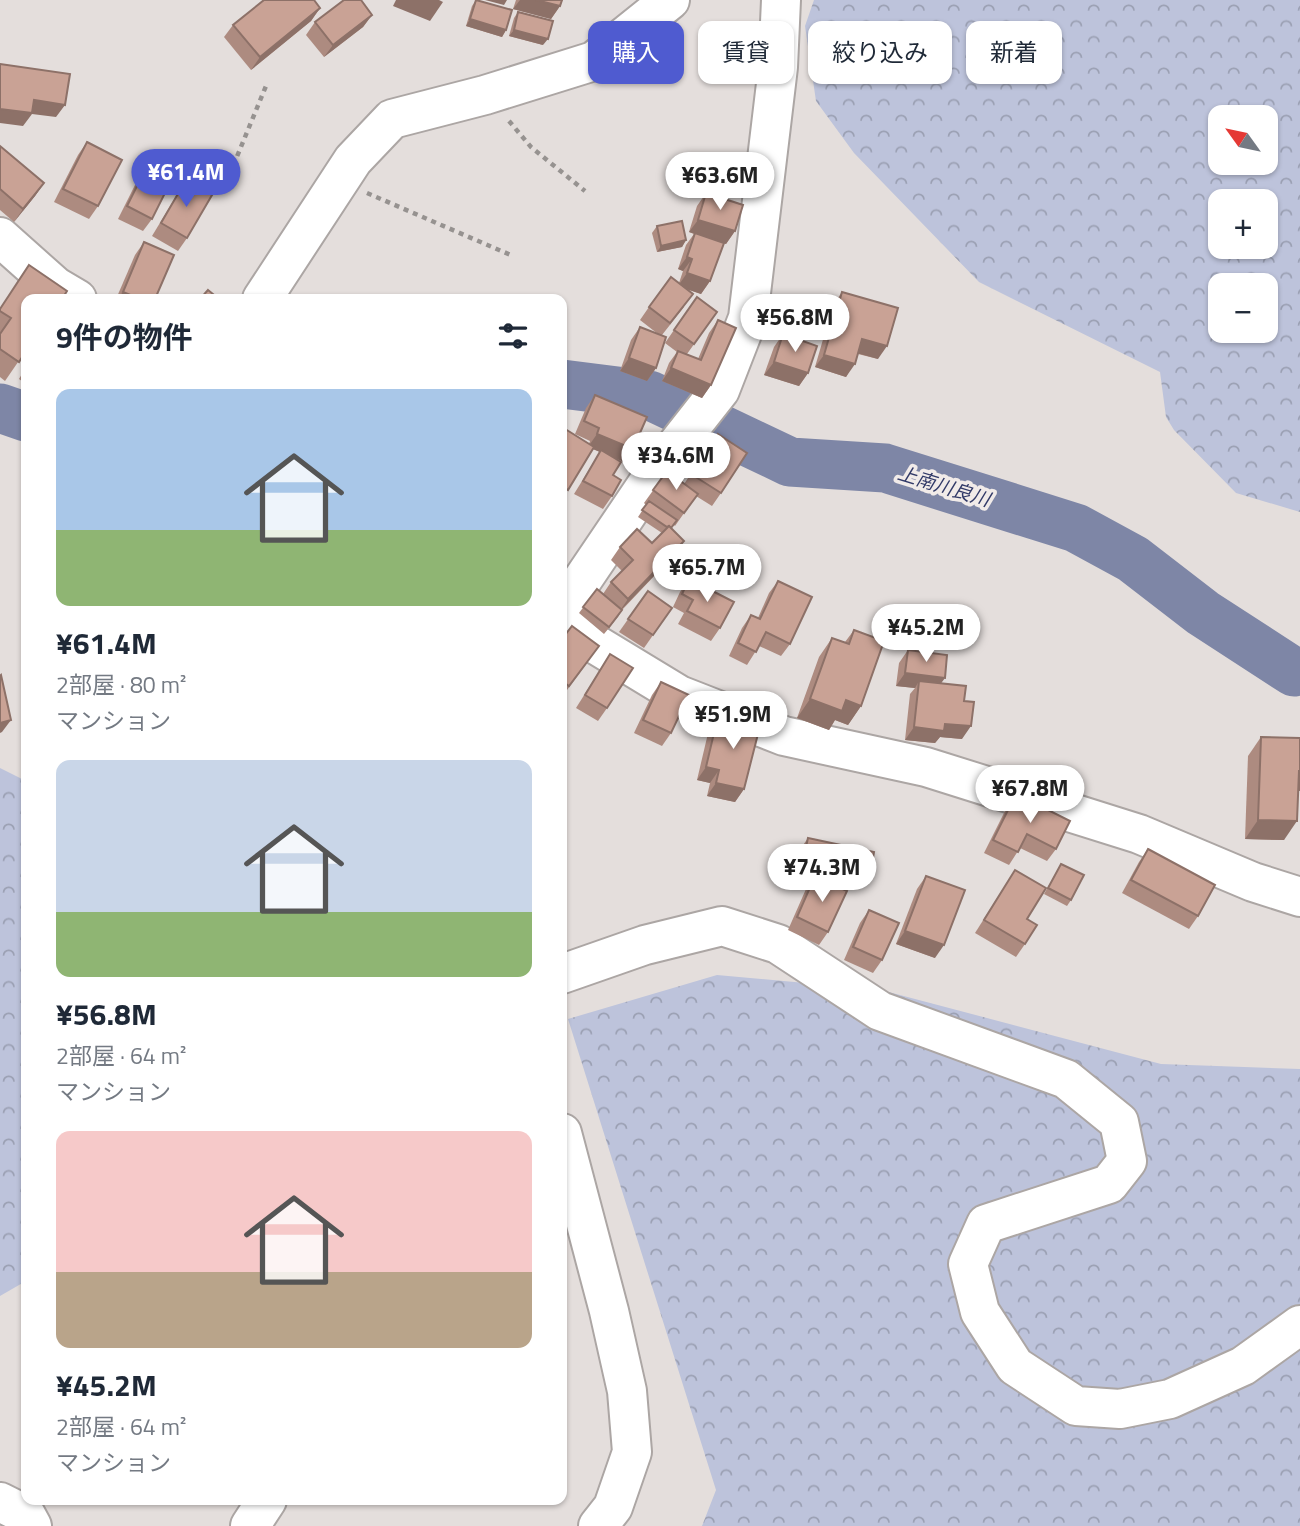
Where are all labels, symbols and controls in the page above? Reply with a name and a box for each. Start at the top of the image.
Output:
chip: 購入 [588,21,684,84]
chip: 賃貸 [698,21,794,84]
chip: 絞り込み [808,21,952,84]
chip: 新着 [966,21,1062,84]
north arrow [1208,105,1278,175]
map controls [1208,105,1278,343]
pin: ¥61.4M [129,150,243,209]
pin: ¥63.6M [663,152,777,212]
text: ¥61.4M [147,154,225,189]
text: ¥63.6M [681,157,759,192]
button: + [1208,189,1278,259]
button: − [1208,273,1278,343]
pin: ¥56.8M [738,294,852,354]
text: ¥56.8M [756,299,834,334]
text: 9件の物件 [56,314,193,360]
icon: filters [494,317,532,355]
pin: ¥34.6M [619,433,733,492]
icon: home [231,435,357,561]
text: ¥34.6M [637,437,715,472]
water label: 上南川良川 [894,458,996,514]
pin: ¥65.7M [650,544,764,604]
text: ¥65.7M [668,549,746,584]
pin: ¥45.2M [869,604,983,664]
text: ¥45.2M [887,609,965,644]
text: ¥61.4M [56,620,157,666]
text: 2部屋 · 80 m² [56,667,186,702]
pin: ¥51.9M [676,692,790,751]
text: ¥51.9M [694,696,772,731]
text: マンション [56,703,171,738]
pin: ¥67.8M [973,766,1087,825]
text: ¥67.8M [991,770,1069,805]
icon: home [231,806,357,932]
pin: ¥74.3M [765,844,879,904]
text: ¥74.3M [783,849,861,884]
text: ¥56.8M [56,991,157,1037]
text: 2部屋 · 64 m² [56,1038,186,1073]
text: マンション [56,1074,171,1109]
icon: home [231,1177,357,1303]
text: ¥45.2M [56,1362,157,1408]
text: 2部屋 · 64 m² [56,1409,186,1444]
text: マンション [56,1445,171,1480]

